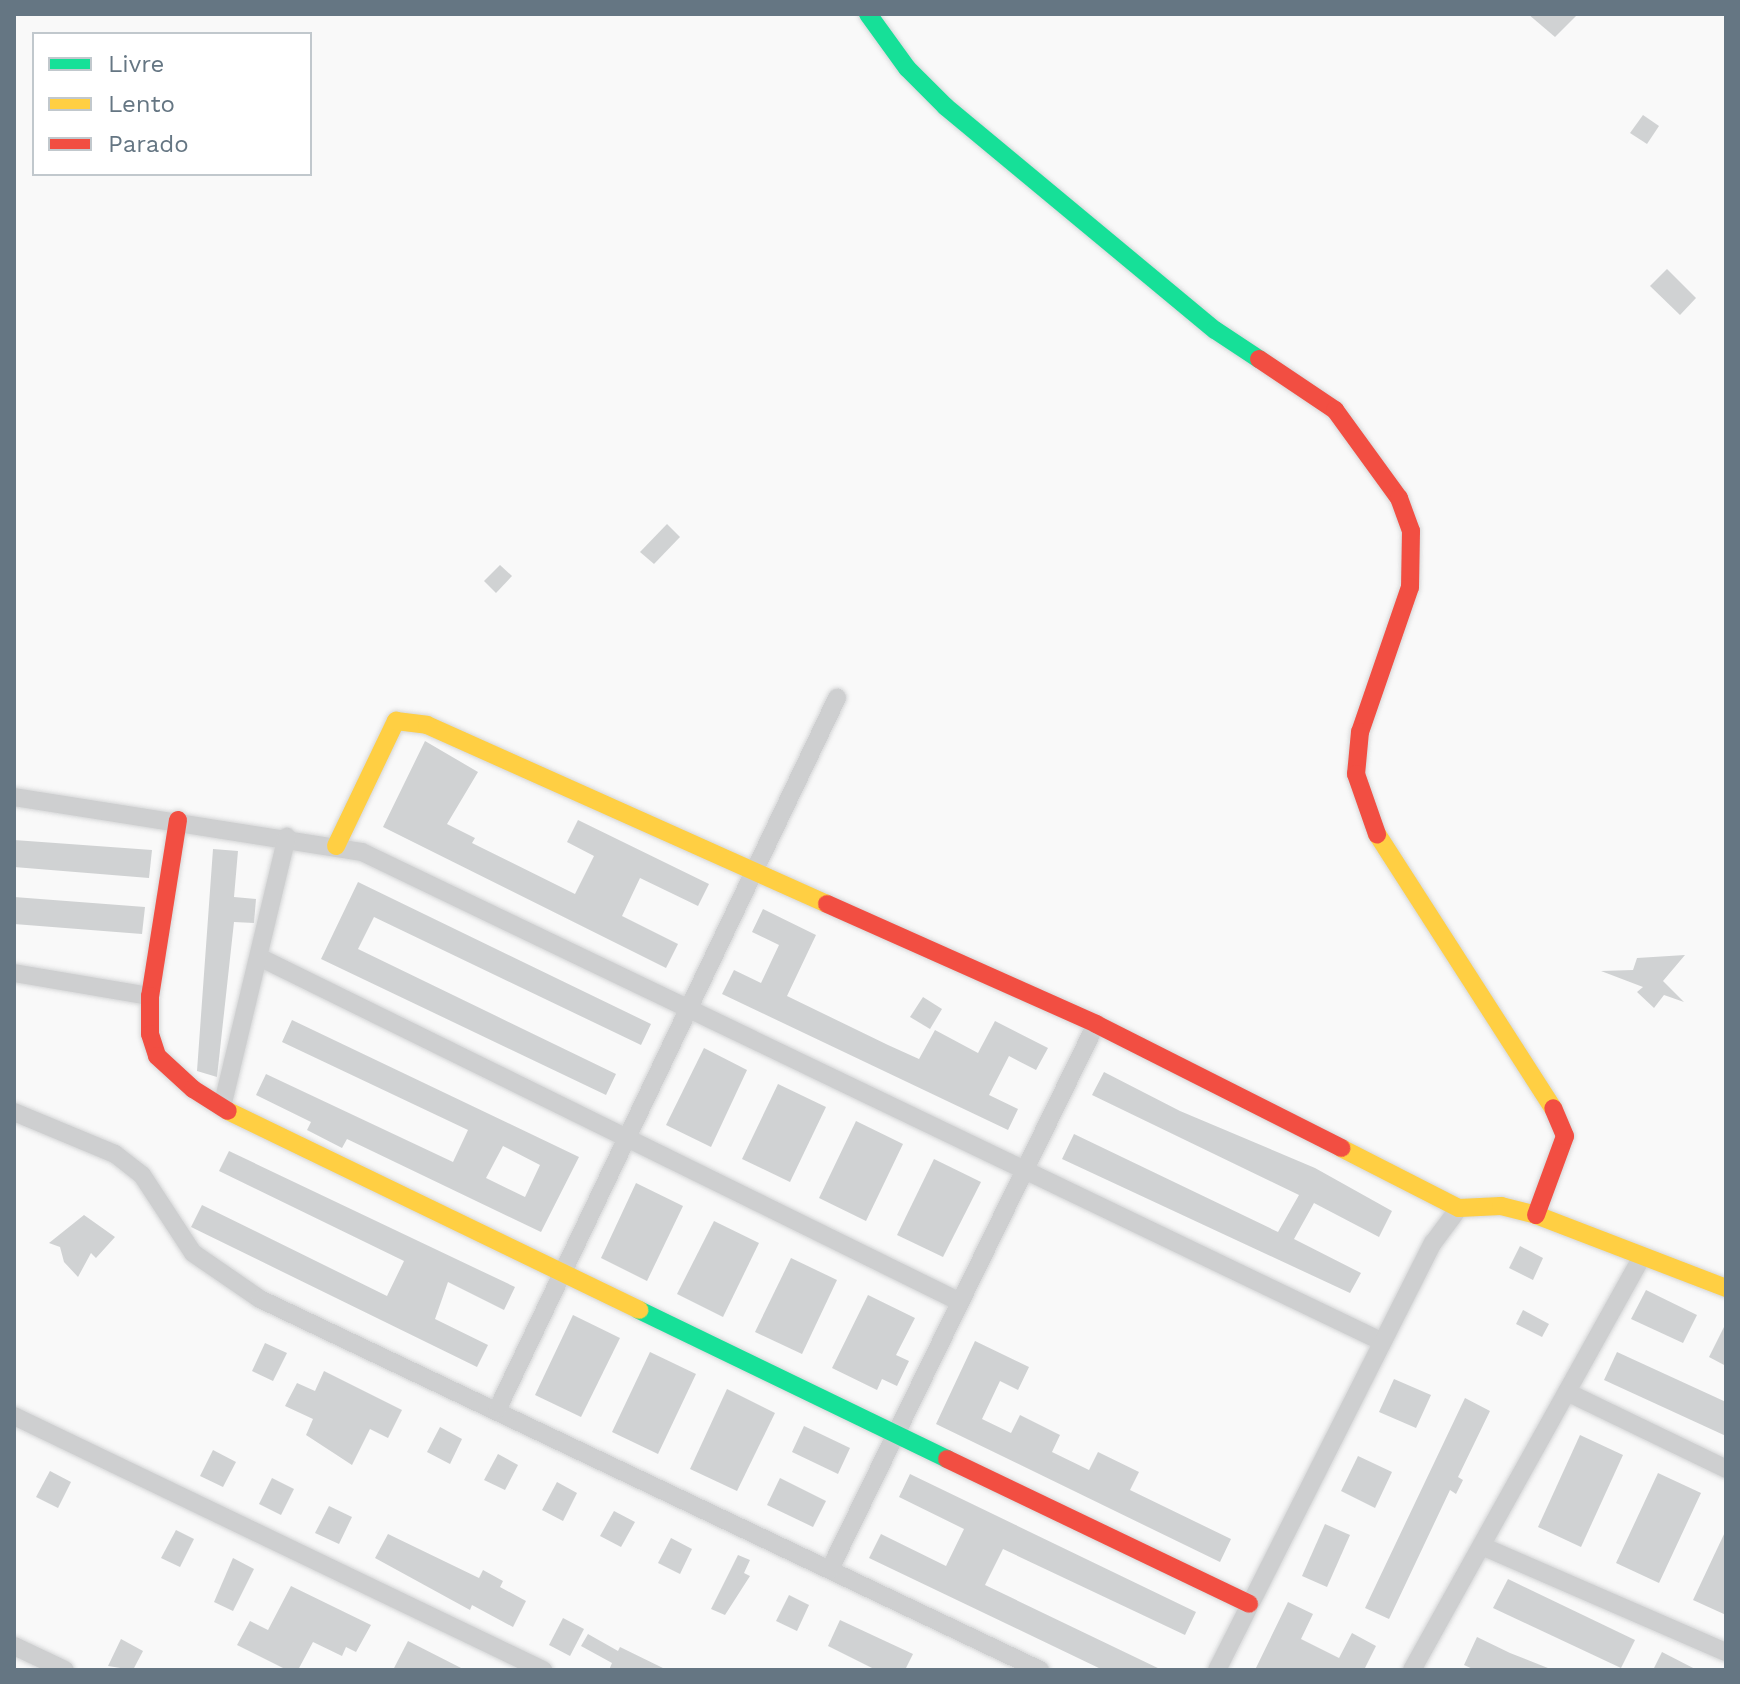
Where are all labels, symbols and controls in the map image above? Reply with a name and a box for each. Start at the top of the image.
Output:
legend [32,32,312,176]
text: Livre [108,50,164,78]
text: Lento [108,90,175,118]
text: Parado [108,130,189,158]

